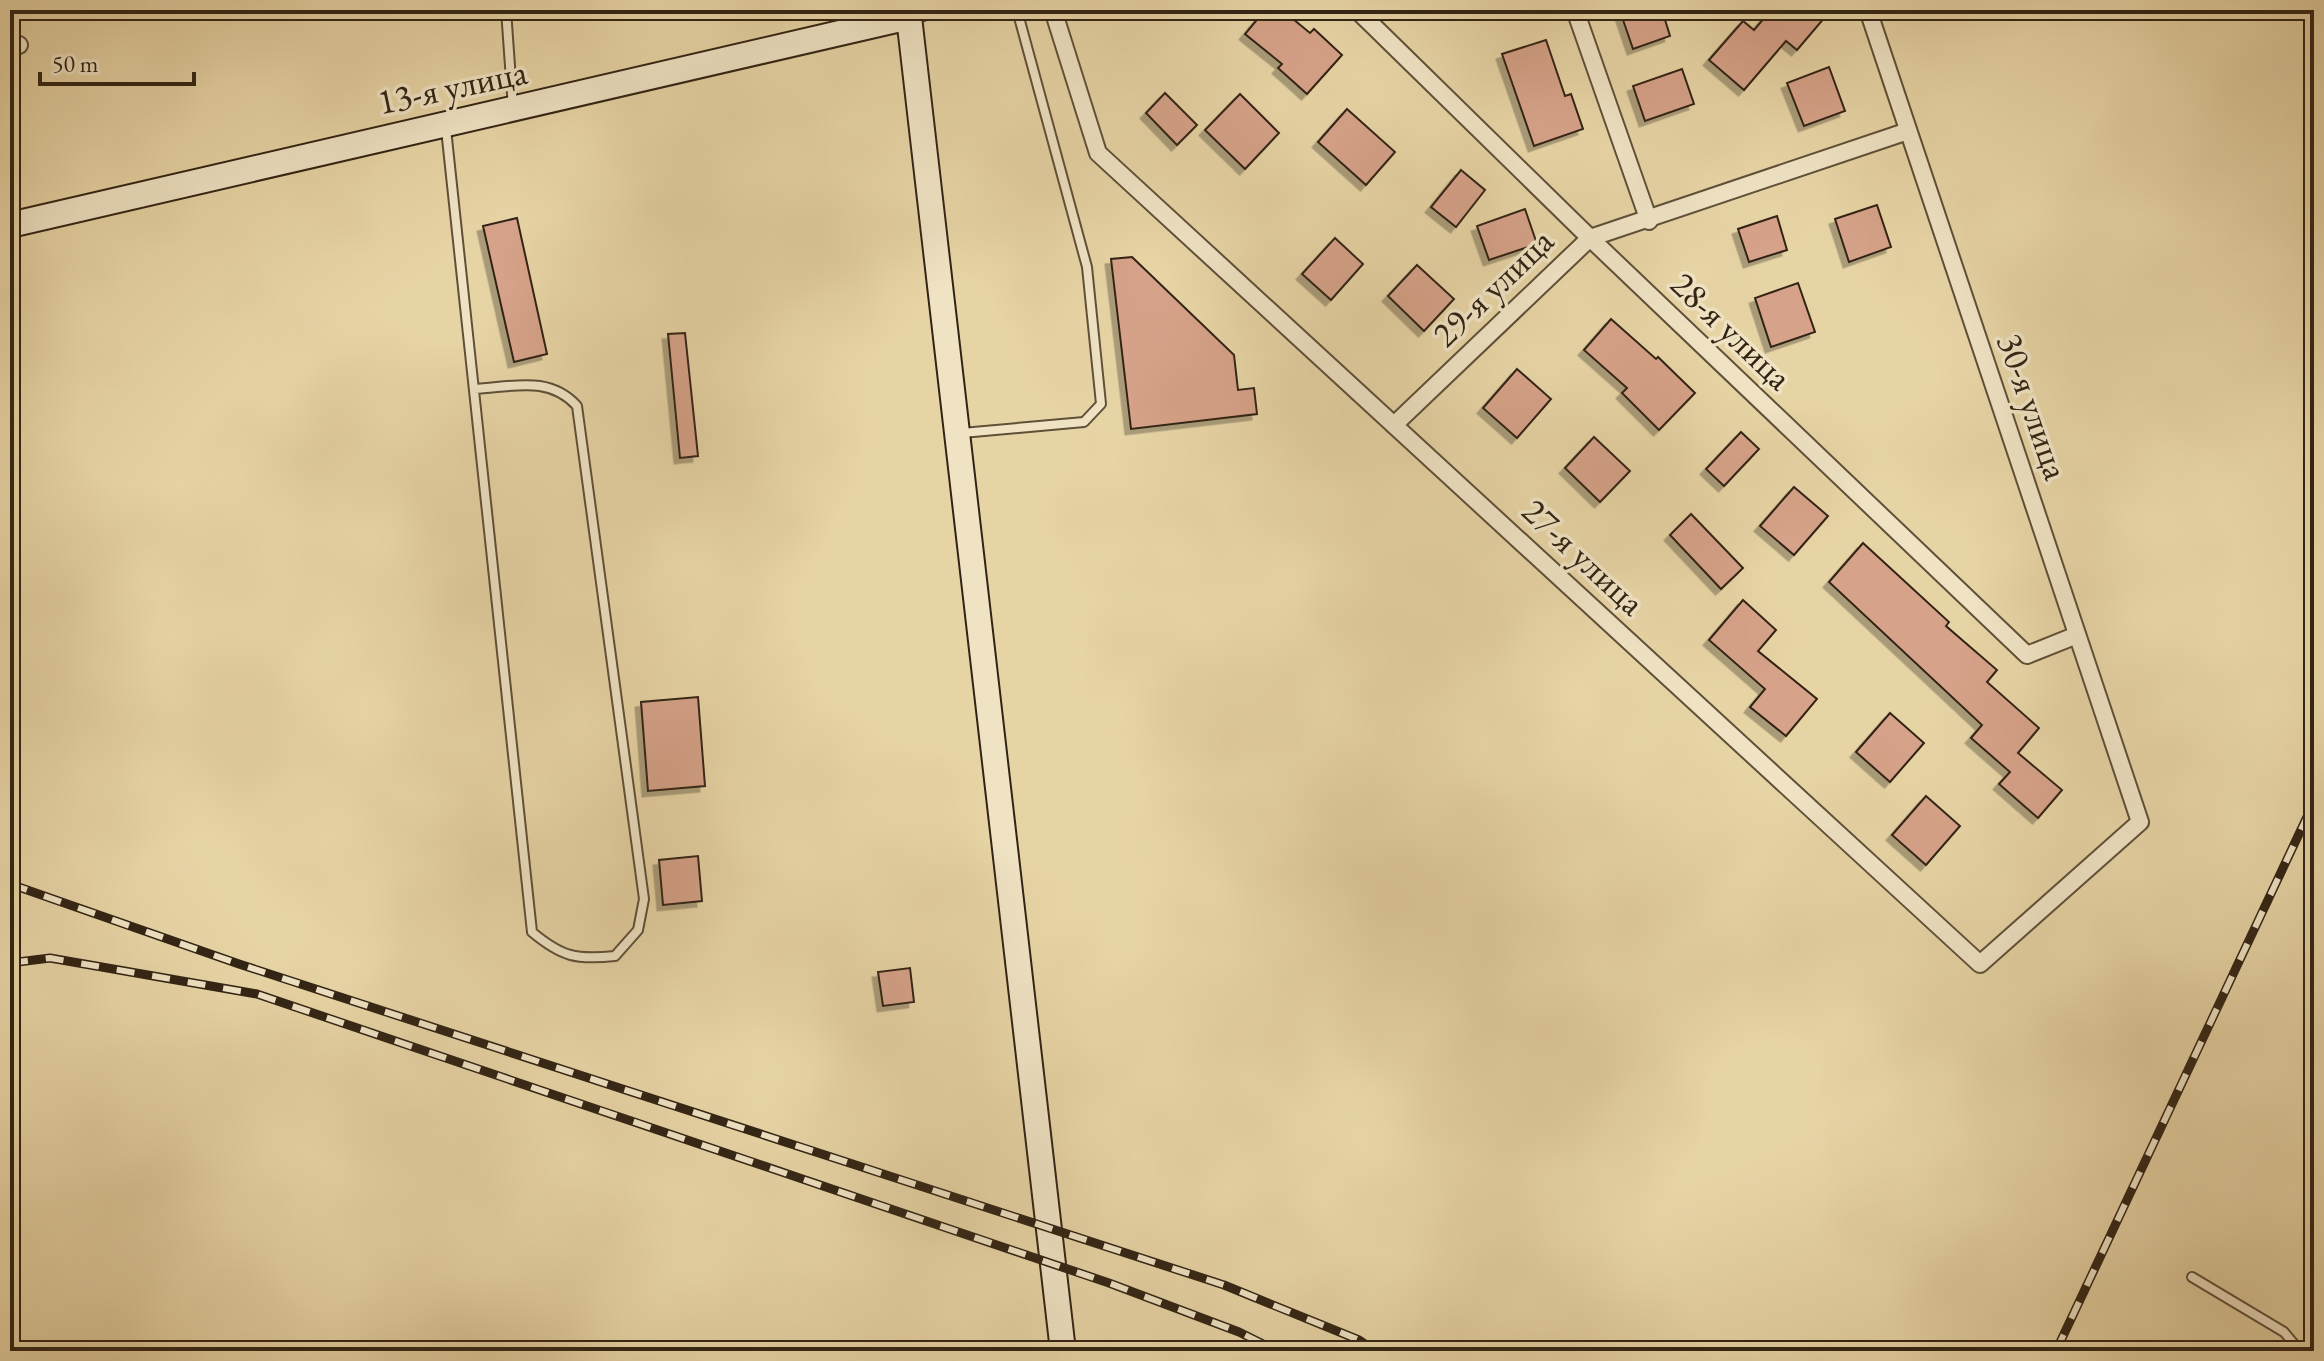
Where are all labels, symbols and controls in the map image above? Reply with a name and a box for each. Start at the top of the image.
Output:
scale bar [40,36,194,86]
text: 50 m [52,48,99,79]
street label: 13-я улица [373,48,532,125]
street label: 29-я улица [1421,217,1564,357]
street label: 28-я улица [1661,261,1803,400]
street label: 30-я улица [1987,327,2081,486]
street label: 27-я улица [1512,487,1656,626]

